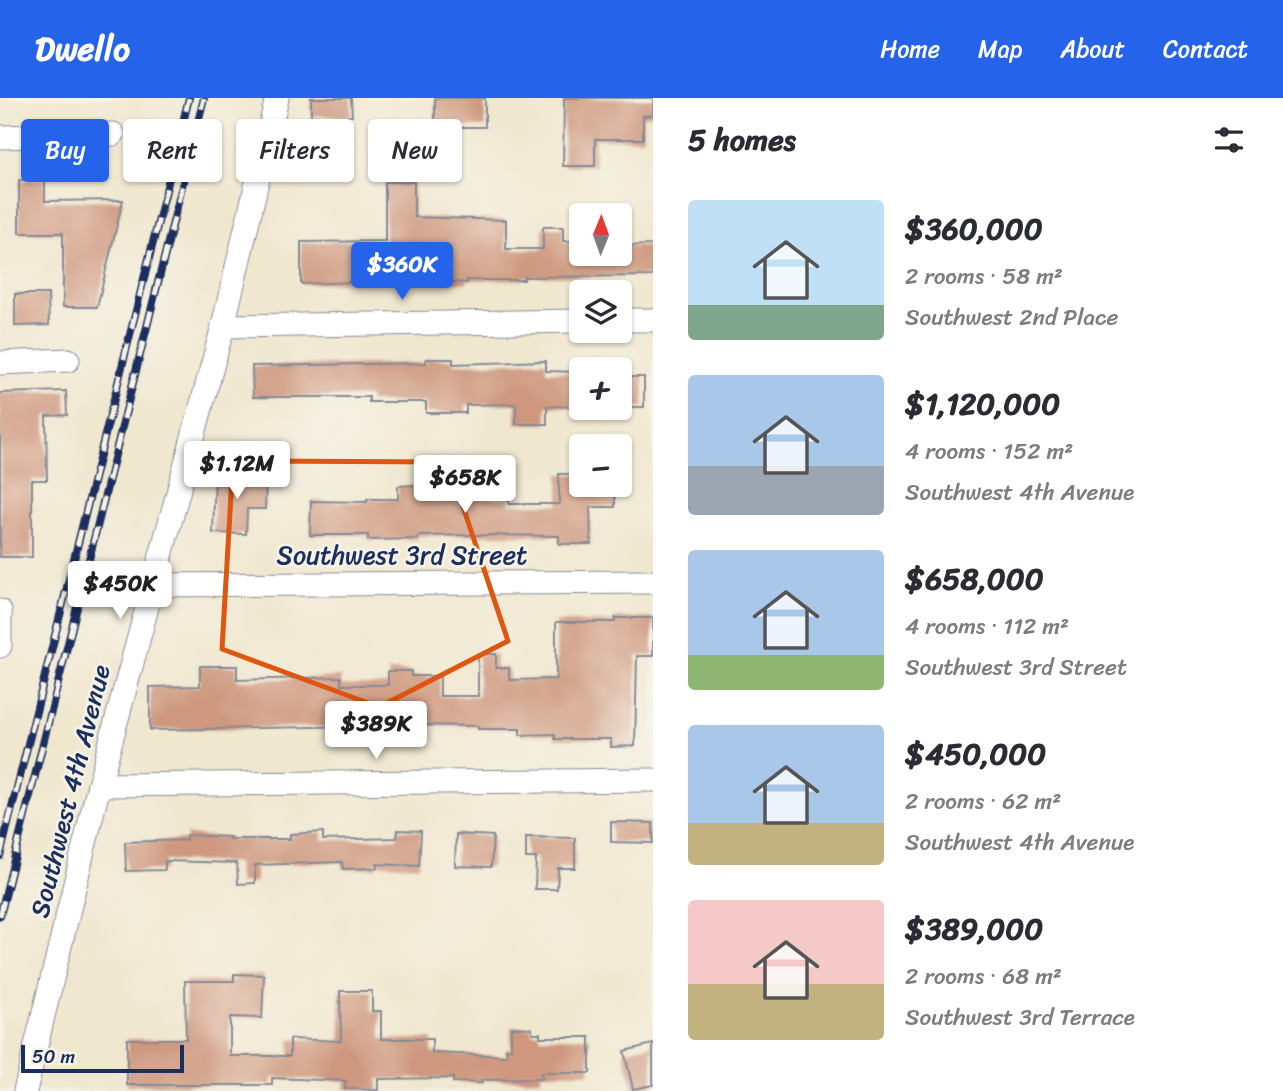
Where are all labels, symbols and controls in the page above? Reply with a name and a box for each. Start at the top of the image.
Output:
text: Dwello [35,20,130,78]
text: Home [880,28,940,70]
text: Map [978,28,1022,70]
text: About [1060,28,1125,70]
text: Contact [1163,28,1248,70]
text: 5 homes [688,113,796,167]
chip: Buy [21,119,109,182]
chip: Rent [123,119,222,182]
chip: Filters [236,119,354,182]
chip: New [368,119,462,182]
icon: filters [1210,121,1248,159]
text: $360,000 [905,202,1043,256]
north arrow [569,203,632,266]
map controls [569,203,632,497]
icon: home [744,228,828,312]
pin: $360K [353,242,451,302]
text: $360K [367,244,437,285]
text: 2 rooms · 58 m² [905,256,1063,297]
button: layers [569,280,632,343]
text: Southwest 2nd Place [905,297,1118,338]
button: + [569,357,632,420]
text: $1,120,000 [905,377,1060,431]
icon: home [744,403,828,487]
text: 4 rooms · 152 m² [905,431,1073,472]
button: − [569,434,632,497]
pin: $1.12M [180,442,294,501]
text: $1.12M [200,443,274,484]
pin: $658K [416,456,514,515]
text: $658K [430,457,500,498]
text: Southwest 4th Avenue [905,472,1134,513]
street label: Southwest 3rd Street [277,532,527,578]
text: $658,000 [905,552,1044,606]
pin: $450K [71,561,169,621]
text: $450K [84,563,156,604]
icon: home [744,578,828,662]
text: 4 rooms · 112 m² [905,606,1069,647]
text: Southwest 3rd Street [905,647,1127,688]
street label: Southwest 4th Avenue [16,659,124,922]
pin: $389K [327,702,425,761]
text: $389K [341,703,411,744]
text: $450,000 [905,727,1046,781]
icon: home [744,753,828,837]
text: 2 rooms · 62 m² [905,781,1061,822]
text: Southwest 4th Avenue [905,822,1134,863]
text: $389,000 [905,902,1043,956]
icon: home [744,928,828,1012]
text: 2 rooms · 68 m² [905,956,1062,997]
text: Southwest 3rd Terrace [905,997,1135,1038]
text: 50 m [32,1040,75,1073]
scale bar [21,1042,184,1074]

